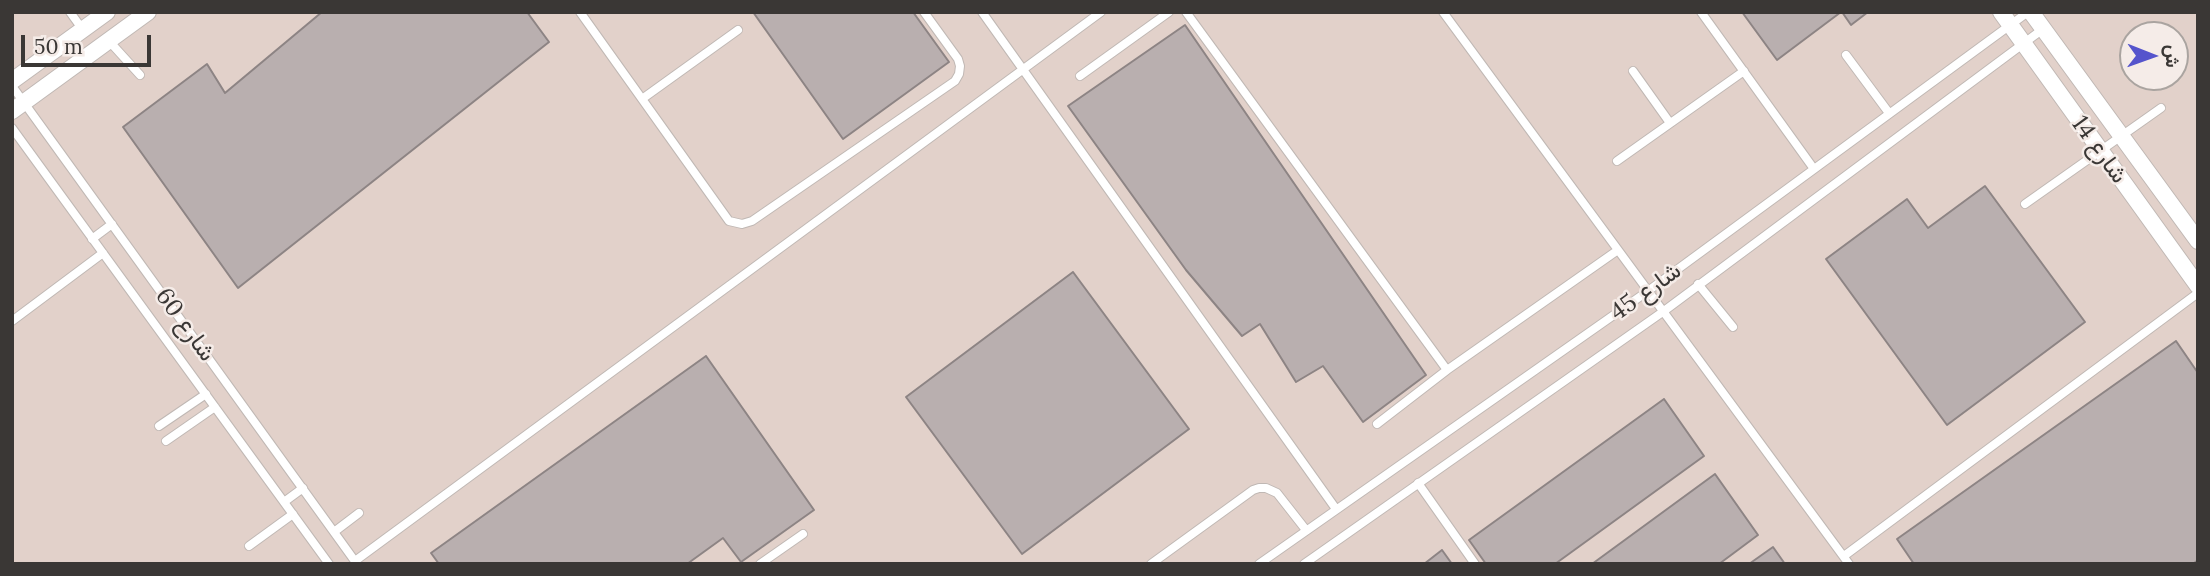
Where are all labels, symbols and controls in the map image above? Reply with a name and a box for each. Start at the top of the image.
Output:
scale bar [24,21,154,65]
north arrow [2119,21,2189,91]
text: 50 m [34,33,83,60]
text: ش [2161,45,2185,68]
street label: شارع 14 [2065,111,2133,189]
street label: شارع 45 [1605,257,1687,327]
street label: شارع 60 [149,283,221,367]

